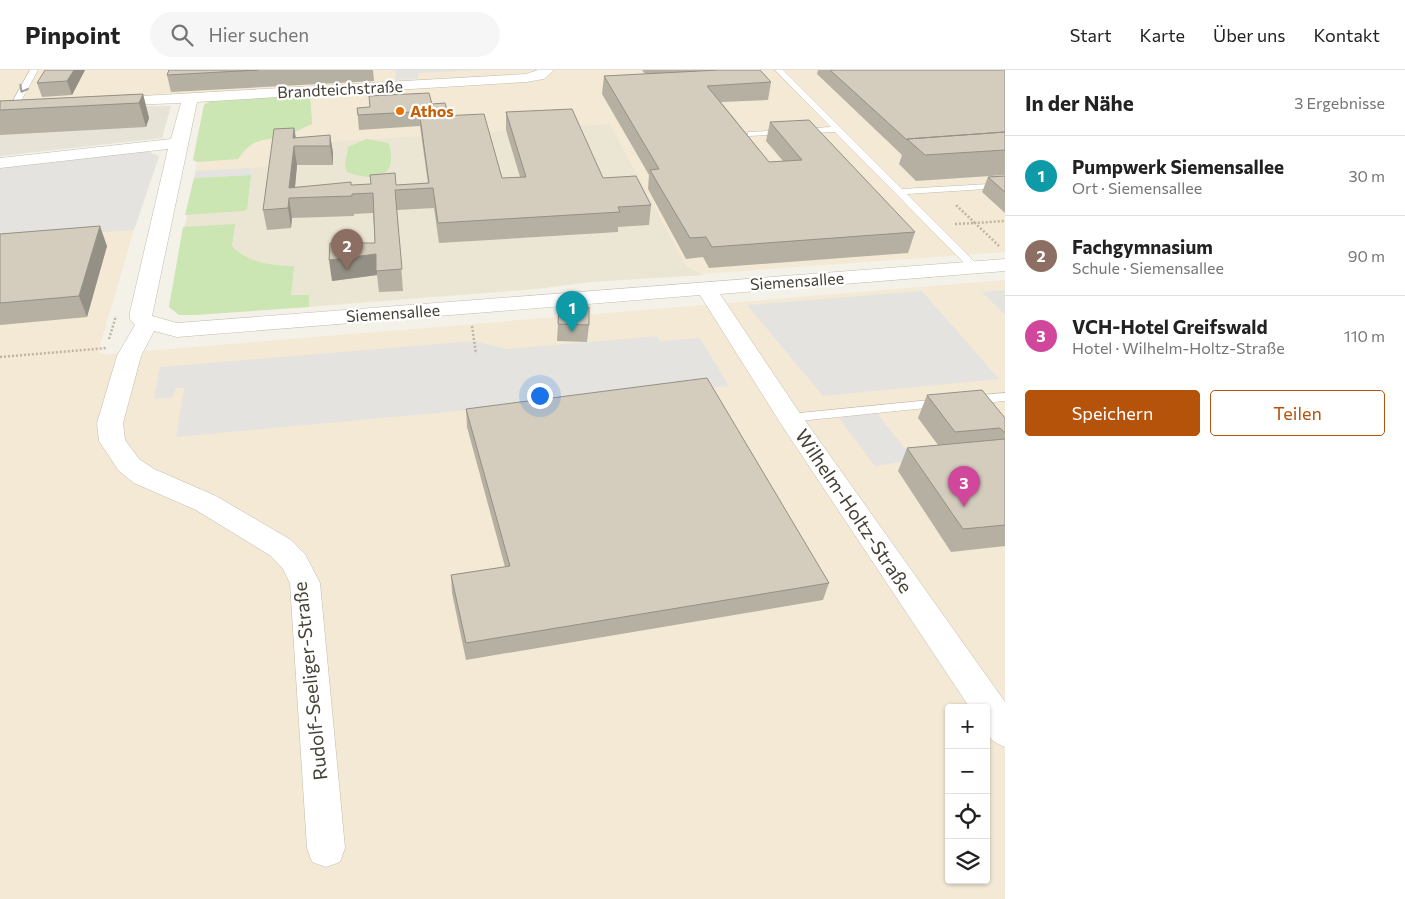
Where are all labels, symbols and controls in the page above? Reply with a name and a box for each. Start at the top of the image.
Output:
search box [150,12,500,57]
text: Pinpoint [25,20,120,49]
icon: search [168,21,196,49]
text: Hier suchen [208,23,309,46]
text: Start [1070,24,1112,46]
text: Karte [1140,24,1185,46]
text: Über uns [1213,24,1286,46]
text: Kontakt [1314,24,1380,46]
street label: Brandteichstraße [277,76,403,101]
one-way arrow [19,84,29,93]
text: In der Nähe [1025,90,1134,115]
text: 3 Ergebnisse [1294,93,1385,112]
place label: Athos [410,101,454,120]
marker: Athos [394,105,406,117]
text: Pumpwerk Siemensallee [1072,155,1284,178]
text: 1 [1037,166,1045,185]
text: 30 m [1348,166,1385,185]
text: Ort · Siemensallee [1072,178,1202,197]
pin: 2 [331,229,363,270]
text: Fachgymnasium [1072,235,1213,258]
text: 2 [1036,246,1046,265]
text: 90 m [1348,246,1385,265]
text: Schule · Siemensallee [1072,258,1224,277]
street label: Siemensallee [749,268,845,293]
pin: 1 [556,291,588,332]
street label: Siemensallee [345,300,441,325]
text: VCH-Hotel Greifswald [1072,315,1268,338]
text: 3 [1036,326,1046,345]
text: 110 m [1344,326,1385,345]
text: Hotel · Wilhelm-Holtz-Straße [1072,338,1285,357]
your location [527,383,553,409]
button: Speichern [1025,390,1200,436]
button: Teilen [1210,390,1385,436]
street label: Wilhelm-Holtz-Straße [791,424,918,597]
pin: 3 [948,466,980,507]
street label: Rudolf-Seeliger-Straße [288,581,331,782]
map controls [945,704,990,884]
button: + [945,704,990,749]
button: − [945,749,990,794]
button: locate [945,794,990,839]
button: layers [945,839,990,884]

